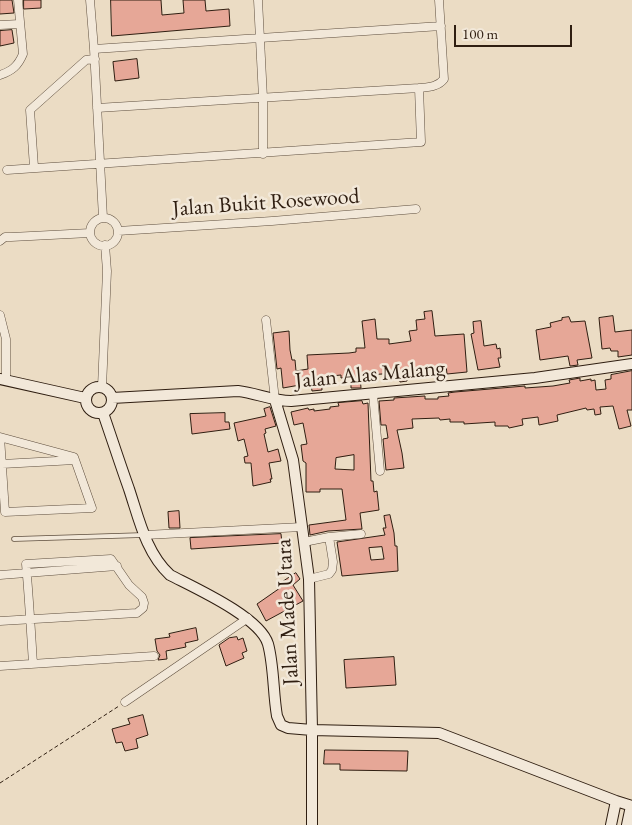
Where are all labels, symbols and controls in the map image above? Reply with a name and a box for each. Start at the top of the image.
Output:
scale bar [457,15,574,47]
text: 100 m [462,24,498,43]
street label: Jalan Bukit Rosewood [172,183,360,223]
street label: Jalan Alas Malang [294,355,446,395]
street label: Jalan Made Utara [271,538,305,686]

